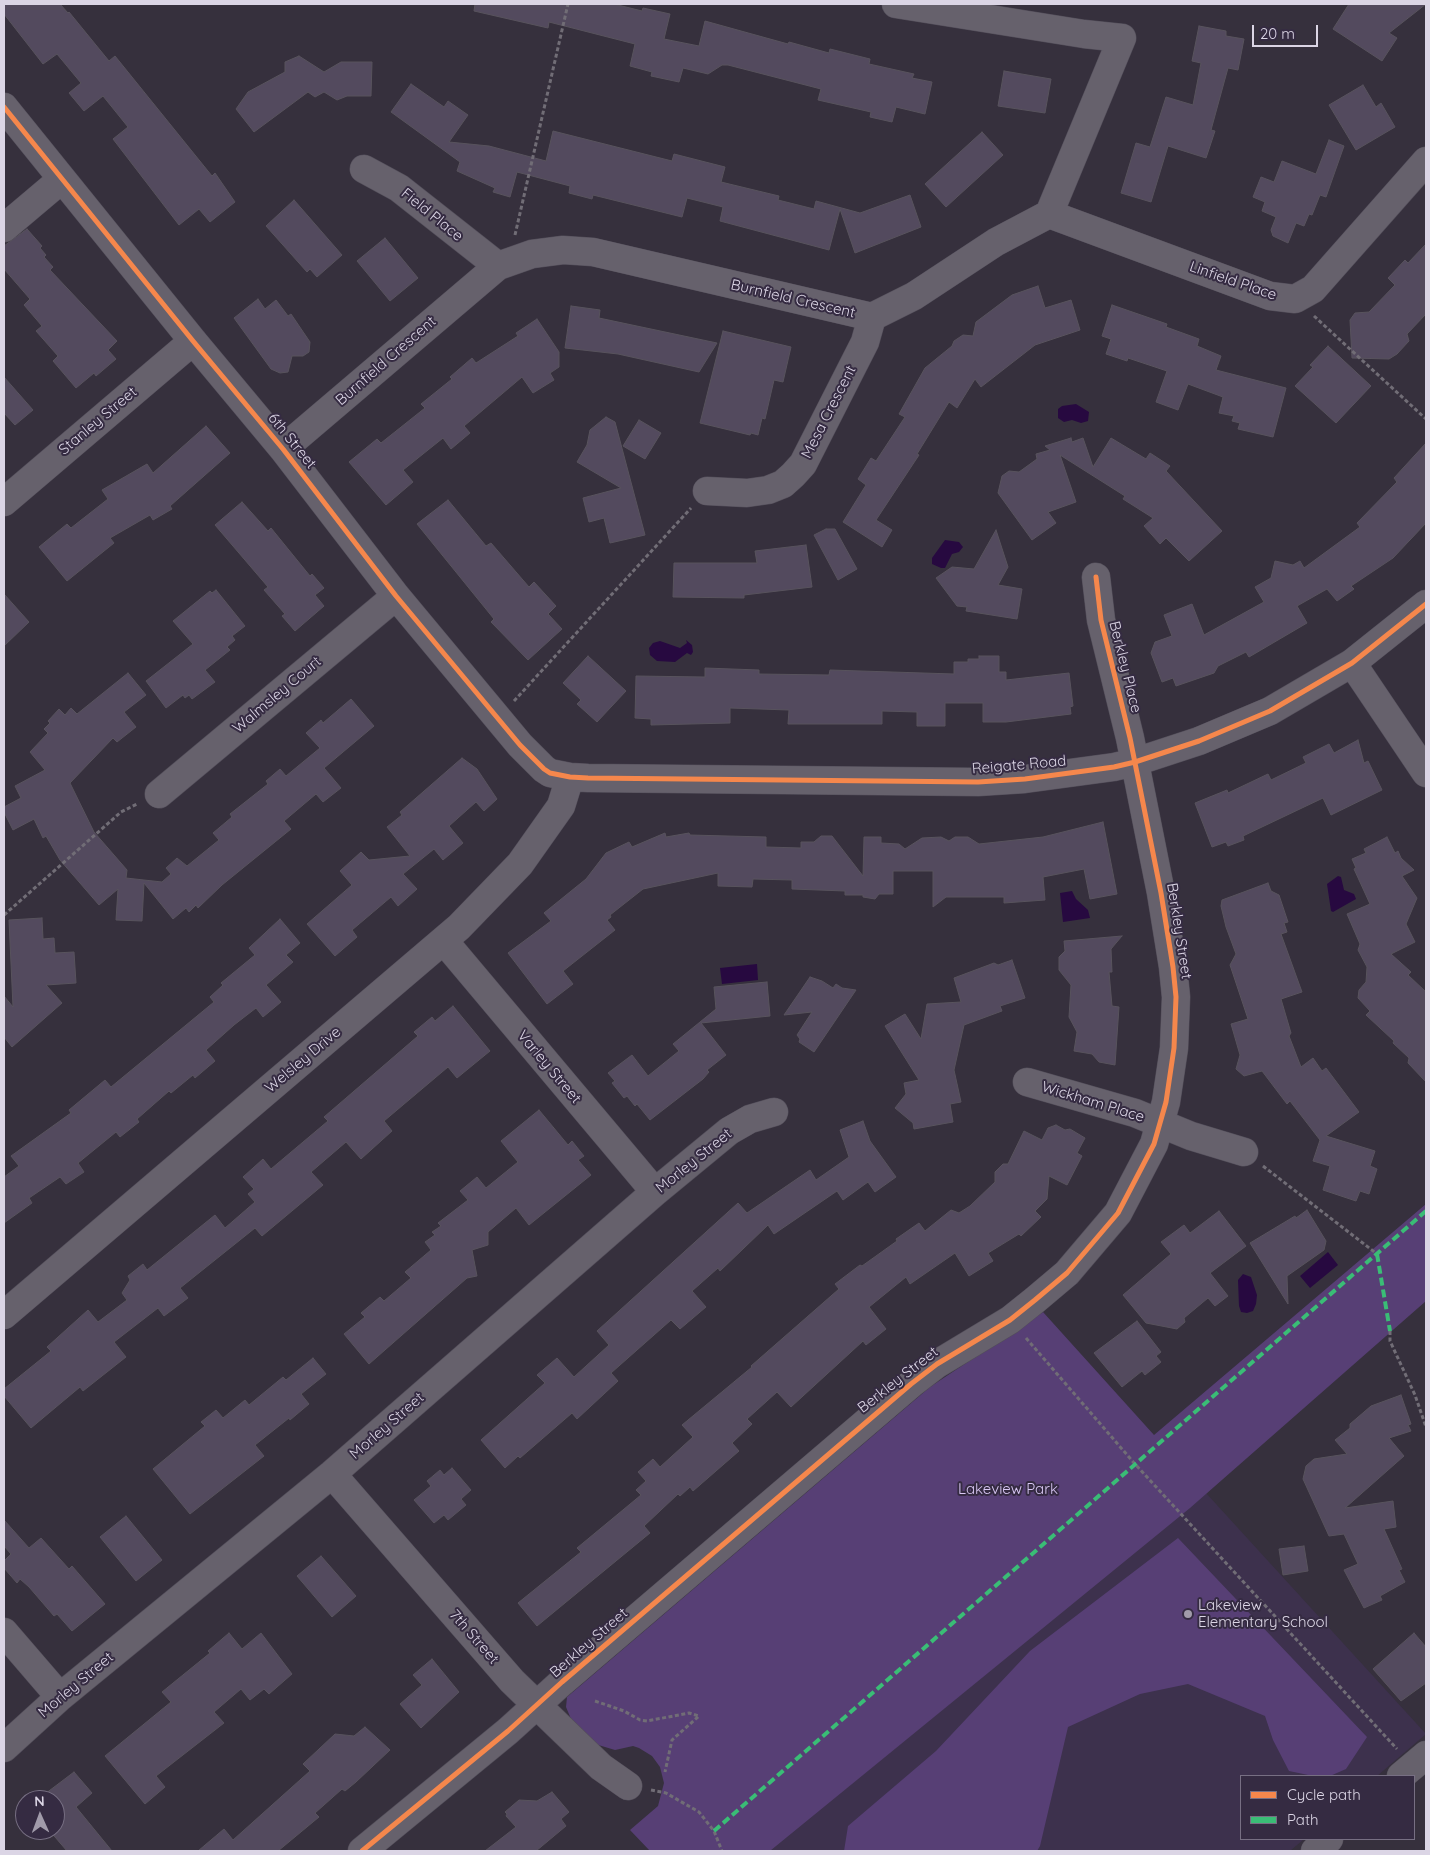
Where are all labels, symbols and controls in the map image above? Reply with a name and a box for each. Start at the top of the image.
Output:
scale bar [1255,15,1321,47]
text: 20 m [1260,24,1295,43]
street label: Field Place [397,185,467,245]
street label: Linfield Place [1187,258,1279,304]
street label: Burnfield Crescent [729,276,857,322]
street label: Burnfield Crescent [332,313,440,409]
street label: Mesa Crescent [798,362,860,462]
street label: Stanley Street [55,383,141,459]
street label: 6th Street [264,409,320,473]
street label: Berkley Place [1105,619,1145,715]
street label: Walmsley Court [229,653,325,737]
street label: Reigate Road [971,752,1067,778]
street label: Berkley Street [1163,882,1195,980]
street label: Welsley Drive [261,1023,345,1097]
street label: Varley Street [513,1027,585,1107]
street label: Wickham Place [1039,1078,1147,1126]
street label: Morley Street [652,1125,736,1197]
street label: Berkley Street [854,1343,942,1417]
street label: Morley Street [346,1389,428,1463]
park label: Lakeview Park [958,1480,1058,1498]
place label: Lakeview Elementary School [1198,1596,1328,1631]
street label: Berkley Street [546,1604,632,1682]
street label: 7th Street [445,1606,503,1668]
marker: Lakeview Elementary School [1182,1608,1194,1620]
street label: Morley Street [35,1648,117,1722]
legend [1240,1775,1415,1840]
text: Cycle path [1287,1785,1361,1804]
north arrow [15,1790,65,1840]
text: N [34,1792,45,1810]
text: Path [1287,1810,1319,1829]

